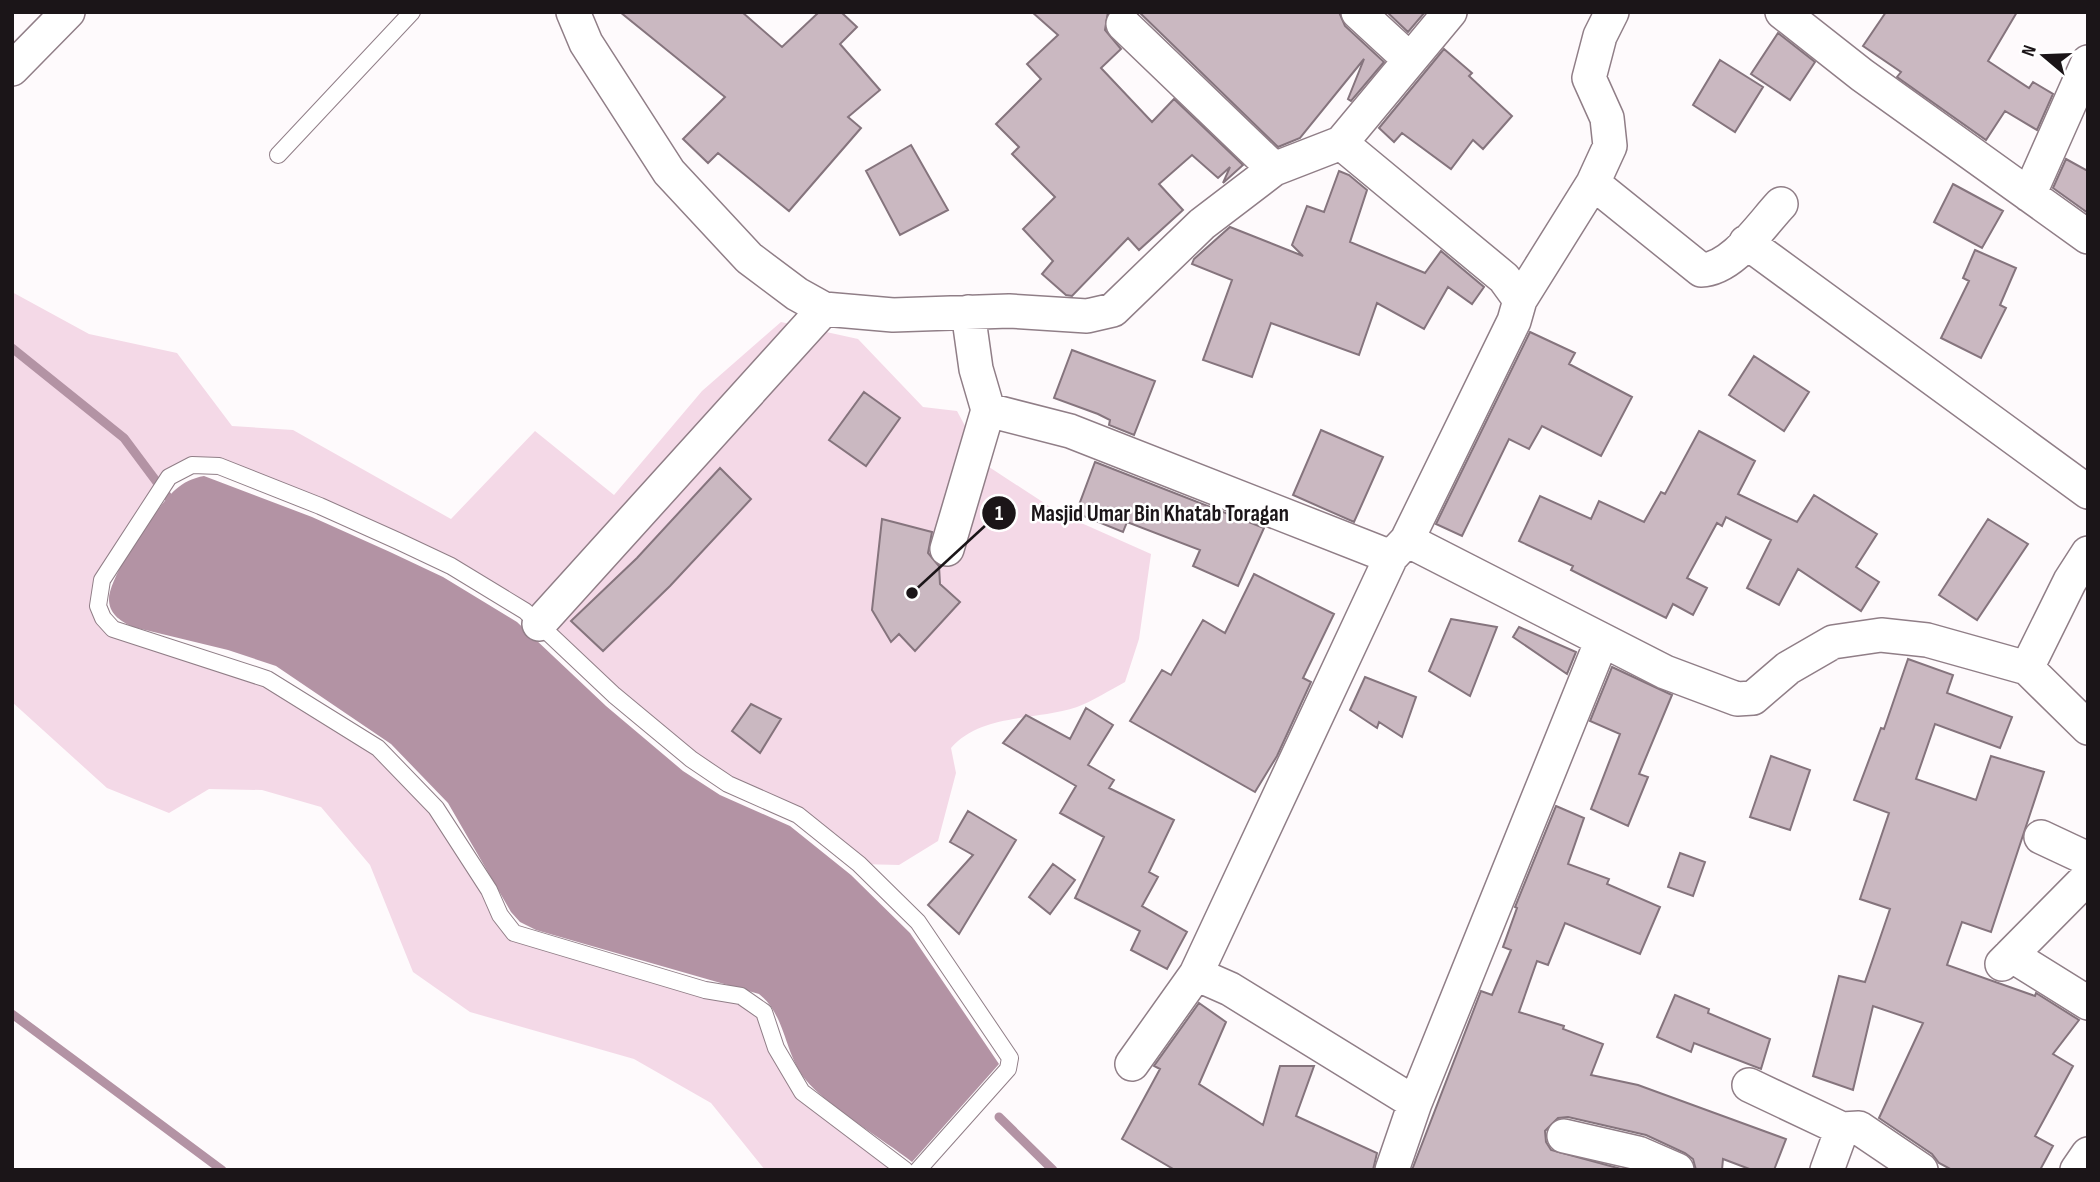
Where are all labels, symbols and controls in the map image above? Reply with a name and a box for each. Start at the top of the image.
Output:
north arrow [2009,21,2079,91]
text: N [2017,42,2042,59]
callout: Masjid Umar Bin Khatab Toragan [982,491,1303,535]
text: Masjid Umar Bin Khatab Toragan [1031,500,1289,528]
text: 1 [995,501,1003,526]

